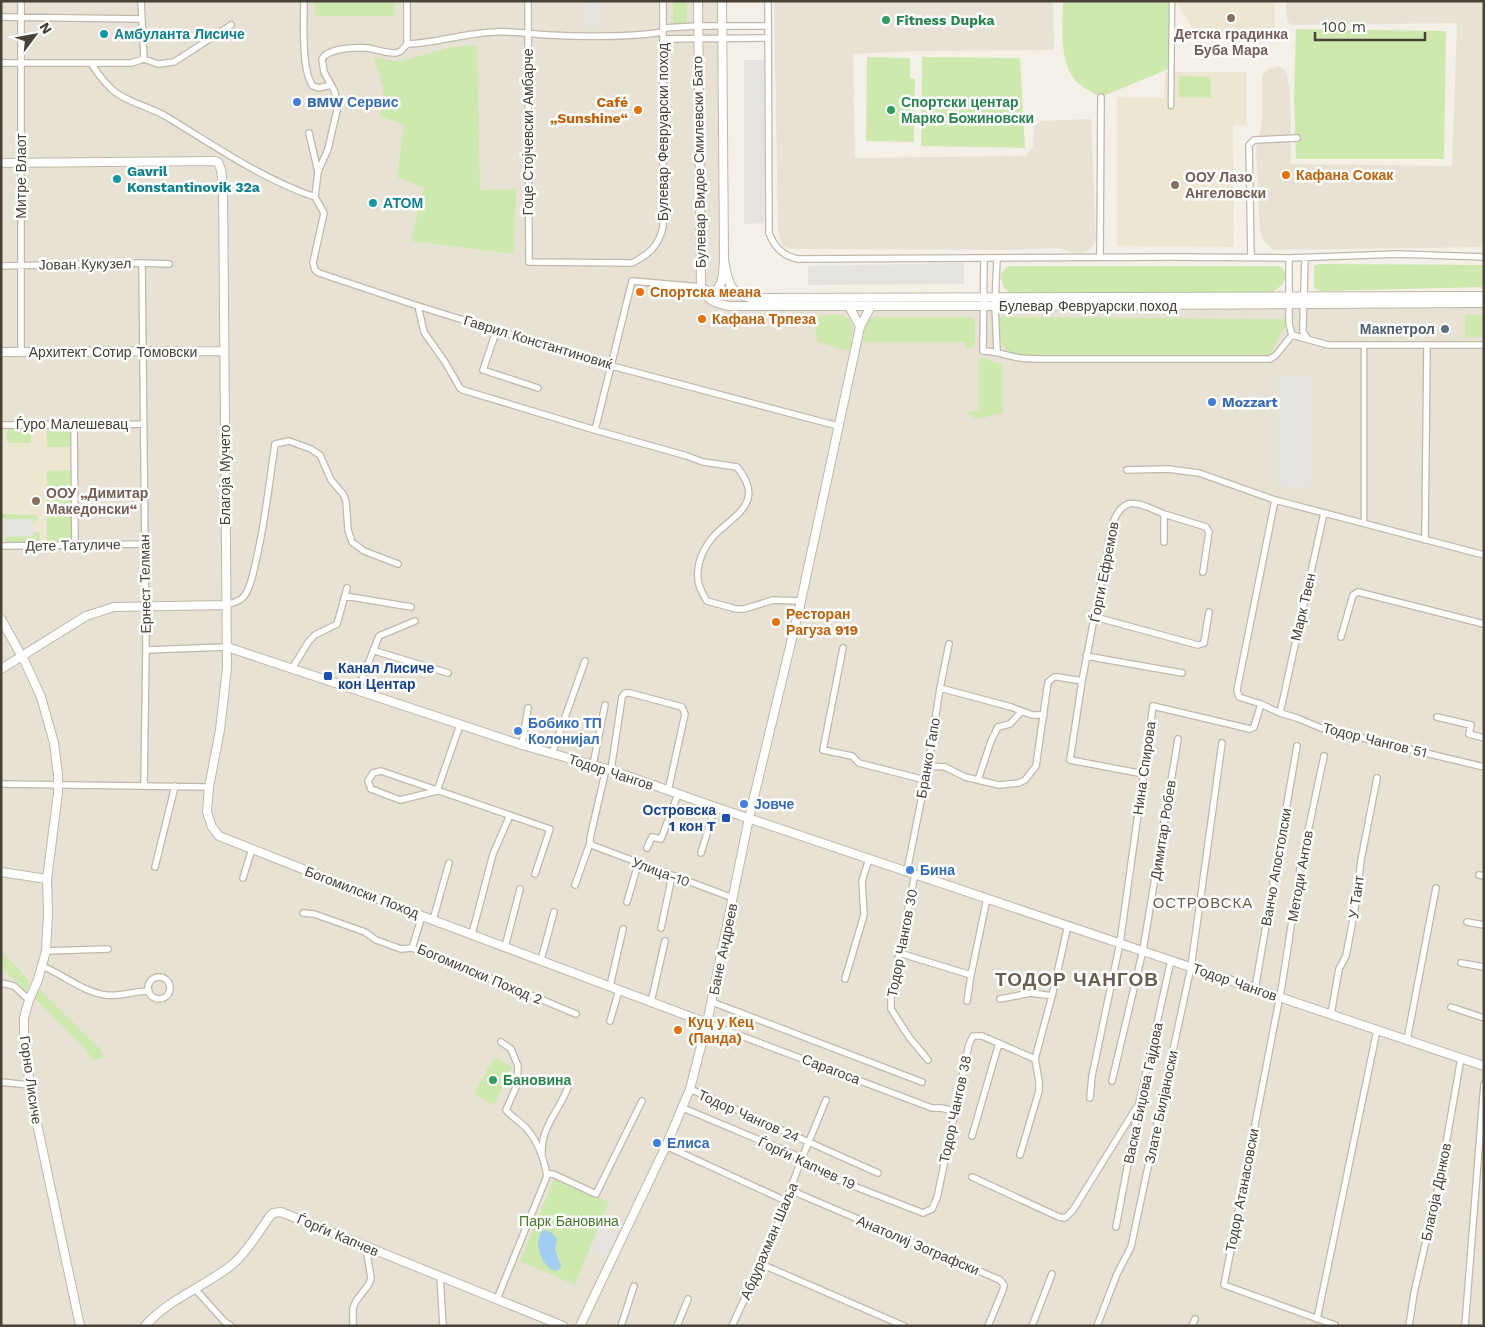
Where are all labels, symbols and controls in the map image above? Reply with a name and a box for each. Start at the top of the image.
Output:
north arrow [10,10,60,60]
scale bar [1315,10,1425,42]
place label: Fitness Dupka [896,12,996,28]
marker: Детска градинка Буба Мара [1225,12,1237,24]
marker: Fitness Dupka [880,14,892,26]
text: 100 m [1322,18,1366,36]
text: N [36,19,56,37]
place label: Амбуланта Лисиче [114,26,245,42]
place label: Детска градинка Буба Мара [1174,26,1288,58]
marker: Амбуланта Лисиче [98,28,110,40]
street label: Булевар Февруарски поход [655,43,671,221]
street label: Гоце Стојчевски Амбарче [520,48,536,216]
street label: Булевар Видое Смилевски Бато [689,56,709,268]
place label: BMW Сервис [307,94,399,110]
place label: Café „Sunshine“ [550,94,628,126]
place label: Спортски центар Марко Божиновски [901,94,1034,126]
marker: BMW Сервис [291,96,303,108]
marker: Café „Sunshine“ [632,104,644,116]
marker: Спортски центар Марко Божиновски [885,104,897,116]
street label: Митре Влаот [13,133,29,219]
place label: Gavril Konstantinovik 32a [127,163,261,195]
place label: Кафана Сокак [1296,167,1394,183]
place label: ООУ Лазо Ангеловски [1185,169,1266,201]
marker: Кафана Сокак [1280,169,1292,181]
marker: Gavril Konstantinovik 32a [111,173,123,185]
marker: ООУ Лазо Ангеловски [1169,179,1181,191]
place label: АТОМ [383,195,423,211]
marker: АТОМ [367,197,379,209]
street label: Јован Кукузел [39,255,131,273]
place label: Спортска меана [650,284,761,300]
marker: Спортска меана [634,286,646,298]
street label: Булевар Февруарски поход [999,298,1177,314]
place label: Кафана Трпеза [712,311,816,327]
street label: Гаврил Константиновиќ [462,312,615,372]
marker: Кафана Трпеза [696,313,708,325]
place label: Макпетрол [1360,321,1435,337]
marker: Макпетрол [1439,323,1451,335]
street label: Архитект Сотир Томовски [29,344,197,360]
place label: Mozzart [1222,394,1278,410]
marker: Mozzart [1206,396,1218,408]
street label: Ѓуро Малешевац [16,416,128,432]
street label: Благоја Мучето [217,424,233,525]
place label: ООУ „Димитар Македонски“ [46,485,148,517]
marker: ООУ „Димитар Македонски“ [30,495,42,507]
street label: Ѓорги Ефремов [1086,520,1122,624]
street label: Ернест Телман [136,534,154,634]
street label: Дете Татуличе [25,536,121,554]
street label: Марк Твен [1287,572,1319,642]
place label: Ресторан Рагуза 919 [786,606,858,638]
marker: Ресторан Рагуза 919 [770,616,782,628]
place label: Канал Лисиче кон Центар [338,660,435,692]
marker: Канал Лисиче кон Центар [322,670,334,682]
place label: Бобико ТП Колонијал [528,715,602,747]
street label: Бранко Гапо [913,716,943,799]
street label: Тодор Чангов 51 [1321,719,1429,761]
street label: Нина Спирова [1130,720,1159,816]
marker: Бобико ТП Колонијал [512,725,524,737]
street label: Тодор Чангов [567,751,655,793]
street label: Димитар Робев [1147,779,1179,881]
place label: Јовче [754,796,795,812]
marker: Јовче [738,798,750,810]
place label: Островска 1 кон T [643,802,716,834]
street label: Ванчо Апостолски [1258,807,1294,927]
marker: Островска 1 кон T [720,812,732,824]
street label: Методи Антов [1284,829,1316,923]
street label: Улица-10 [630,854,692,890]
place label: Бина [920,862,955,878]
street label: Богомилски Поход [303,863,421,921]
marker: Бина [904,864,916,876]
street label: У Тант [1345,874,1367,920]
street label: Тодор Чангов 30 [884,887,920,999]
district label: ОСТРОВСКА [1153,894,1253,912]
street label: Бане Андреев [705,902,741,996]
street label: Богомилски Поход 2 [415,940,545,1008]
street label: Тодор Чангов [1191,960,1279,1004]
district label: ТОДОР ЧАНГОВ [995,968,1159,991]
place label: Куц у Кец (Панда) [688,1014,754,1046]
street label: Васка Биџова Гајдова [1120,1021,1166,1165]
marker: Куц у Кец (Панда) [672,1024,684,1036]
street label: Горно Лисиче [17,1035,45,1126]
street label: Злате Билјаноски [1141,1049,1181,1165]
street label: Сарагоса [800,1051,863,1087]
street label: Тодор Чангов 38 [936,1054,974,1164]
place label: Бановина [503,1072,572,1088]
marker: Бановина [487,1074,499,1086]
street label: Тодор Чангов 24 [696,1086,802,1146]
street label: Тодор Атанасовски [1222,1127,1262,1253]
street label: Ѓорѓи Капчев 19 [756,1133,858,1193]
place label: Елиса [667,1135,710,1151]
marker: Елиса [651,1137,663,1149]
street label: Благоја Дрнков [1418,1142,1454,1242]
street label: Абдурахман Шаља [737,1180,801,1302]
street label: Ѓорѓи Капчев [295,1211,381,1259]
street label: Анатолиј Зографски [854,1212,982,1278]
park label: Парк Бановина [519,1213,619,1229]

